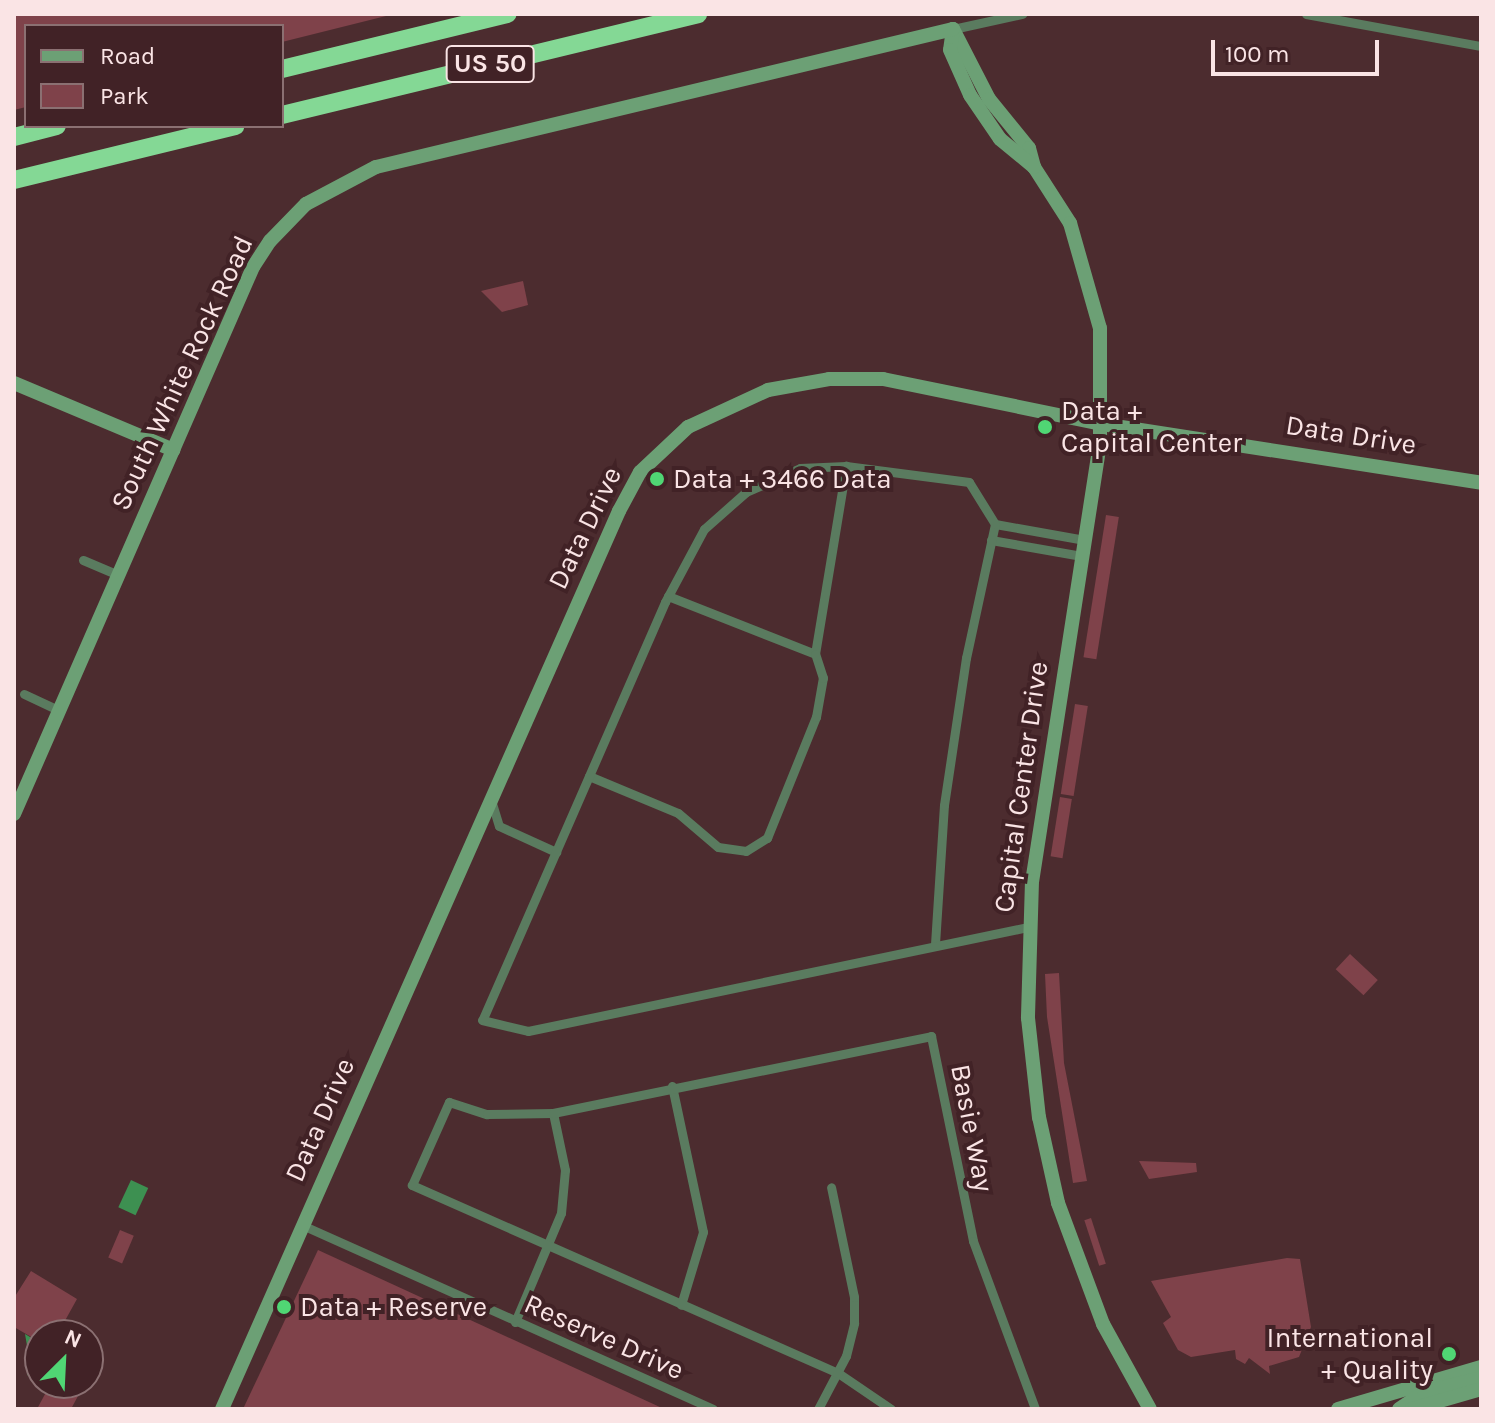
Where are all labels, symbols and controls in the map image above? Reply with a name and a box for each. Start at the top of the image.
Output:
legend [24,24,284,128]
scale bar [1215,24,1383,74]
text: 100 m [1225,40,1290,68]
text: Road [100,42,155,70]
road number: US 50 [444,42,536,86]
text: Park [100,82,149,110]
street label: South White Rock Road [104,230,260,516]
place label: Data + Capital Center [1061,394,1242,460]
street label: Data Drive [1283,408,1419,462]
marker: Data + Capital Center [1036,418,1054,436]
street label: Data Drive [541,461,629,595]
place label: Data + 3466 Data [673,462,892,496]
marker: Data + 3466 Data [648,470,666,488]
street label: Capital Center Drive [987,659,1055,915]
street label: Data Drive [278,1053,362,1187]
street label: Basie Way [943,1061,1001,1195]
street label: Reserve Drive [519,1287,689,1387]
place label: Data + Reserve [300,1290,487,1324]
marker: Data + Reserve [275,1298,293,1316]
north arrow [24,1319,104,1399]
place label: International + Quality [1267,1321,1433,1387]
text: N [60,1324,85,1354]
marker: International + Quality [1440,1345,1458,1363]

